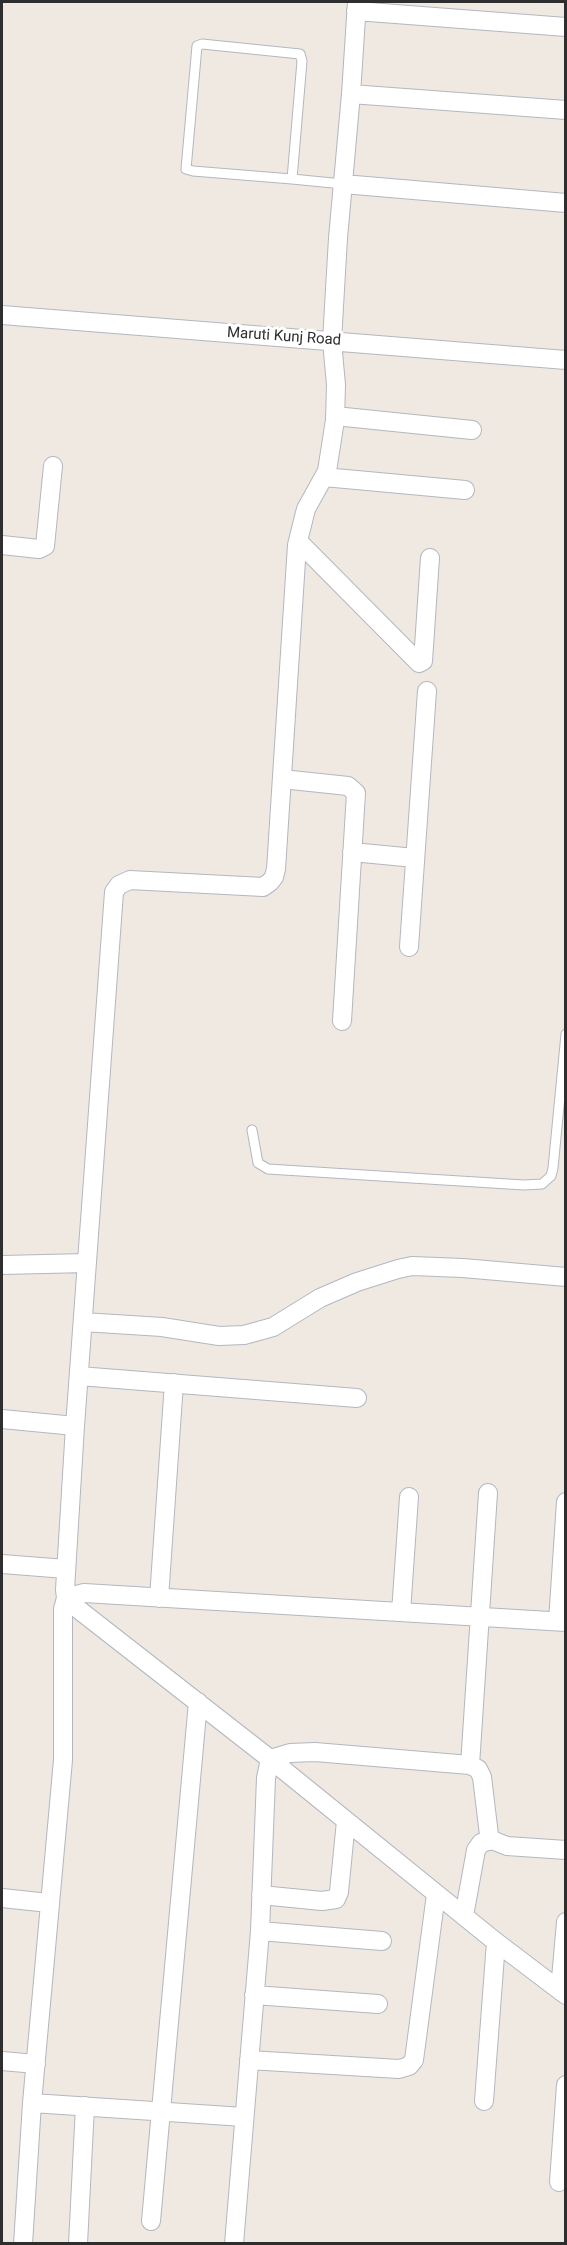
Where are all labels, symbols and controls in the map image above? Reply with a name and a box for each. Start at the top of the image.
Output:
street label: Maruti Kunj Road [226,324,342,350]

